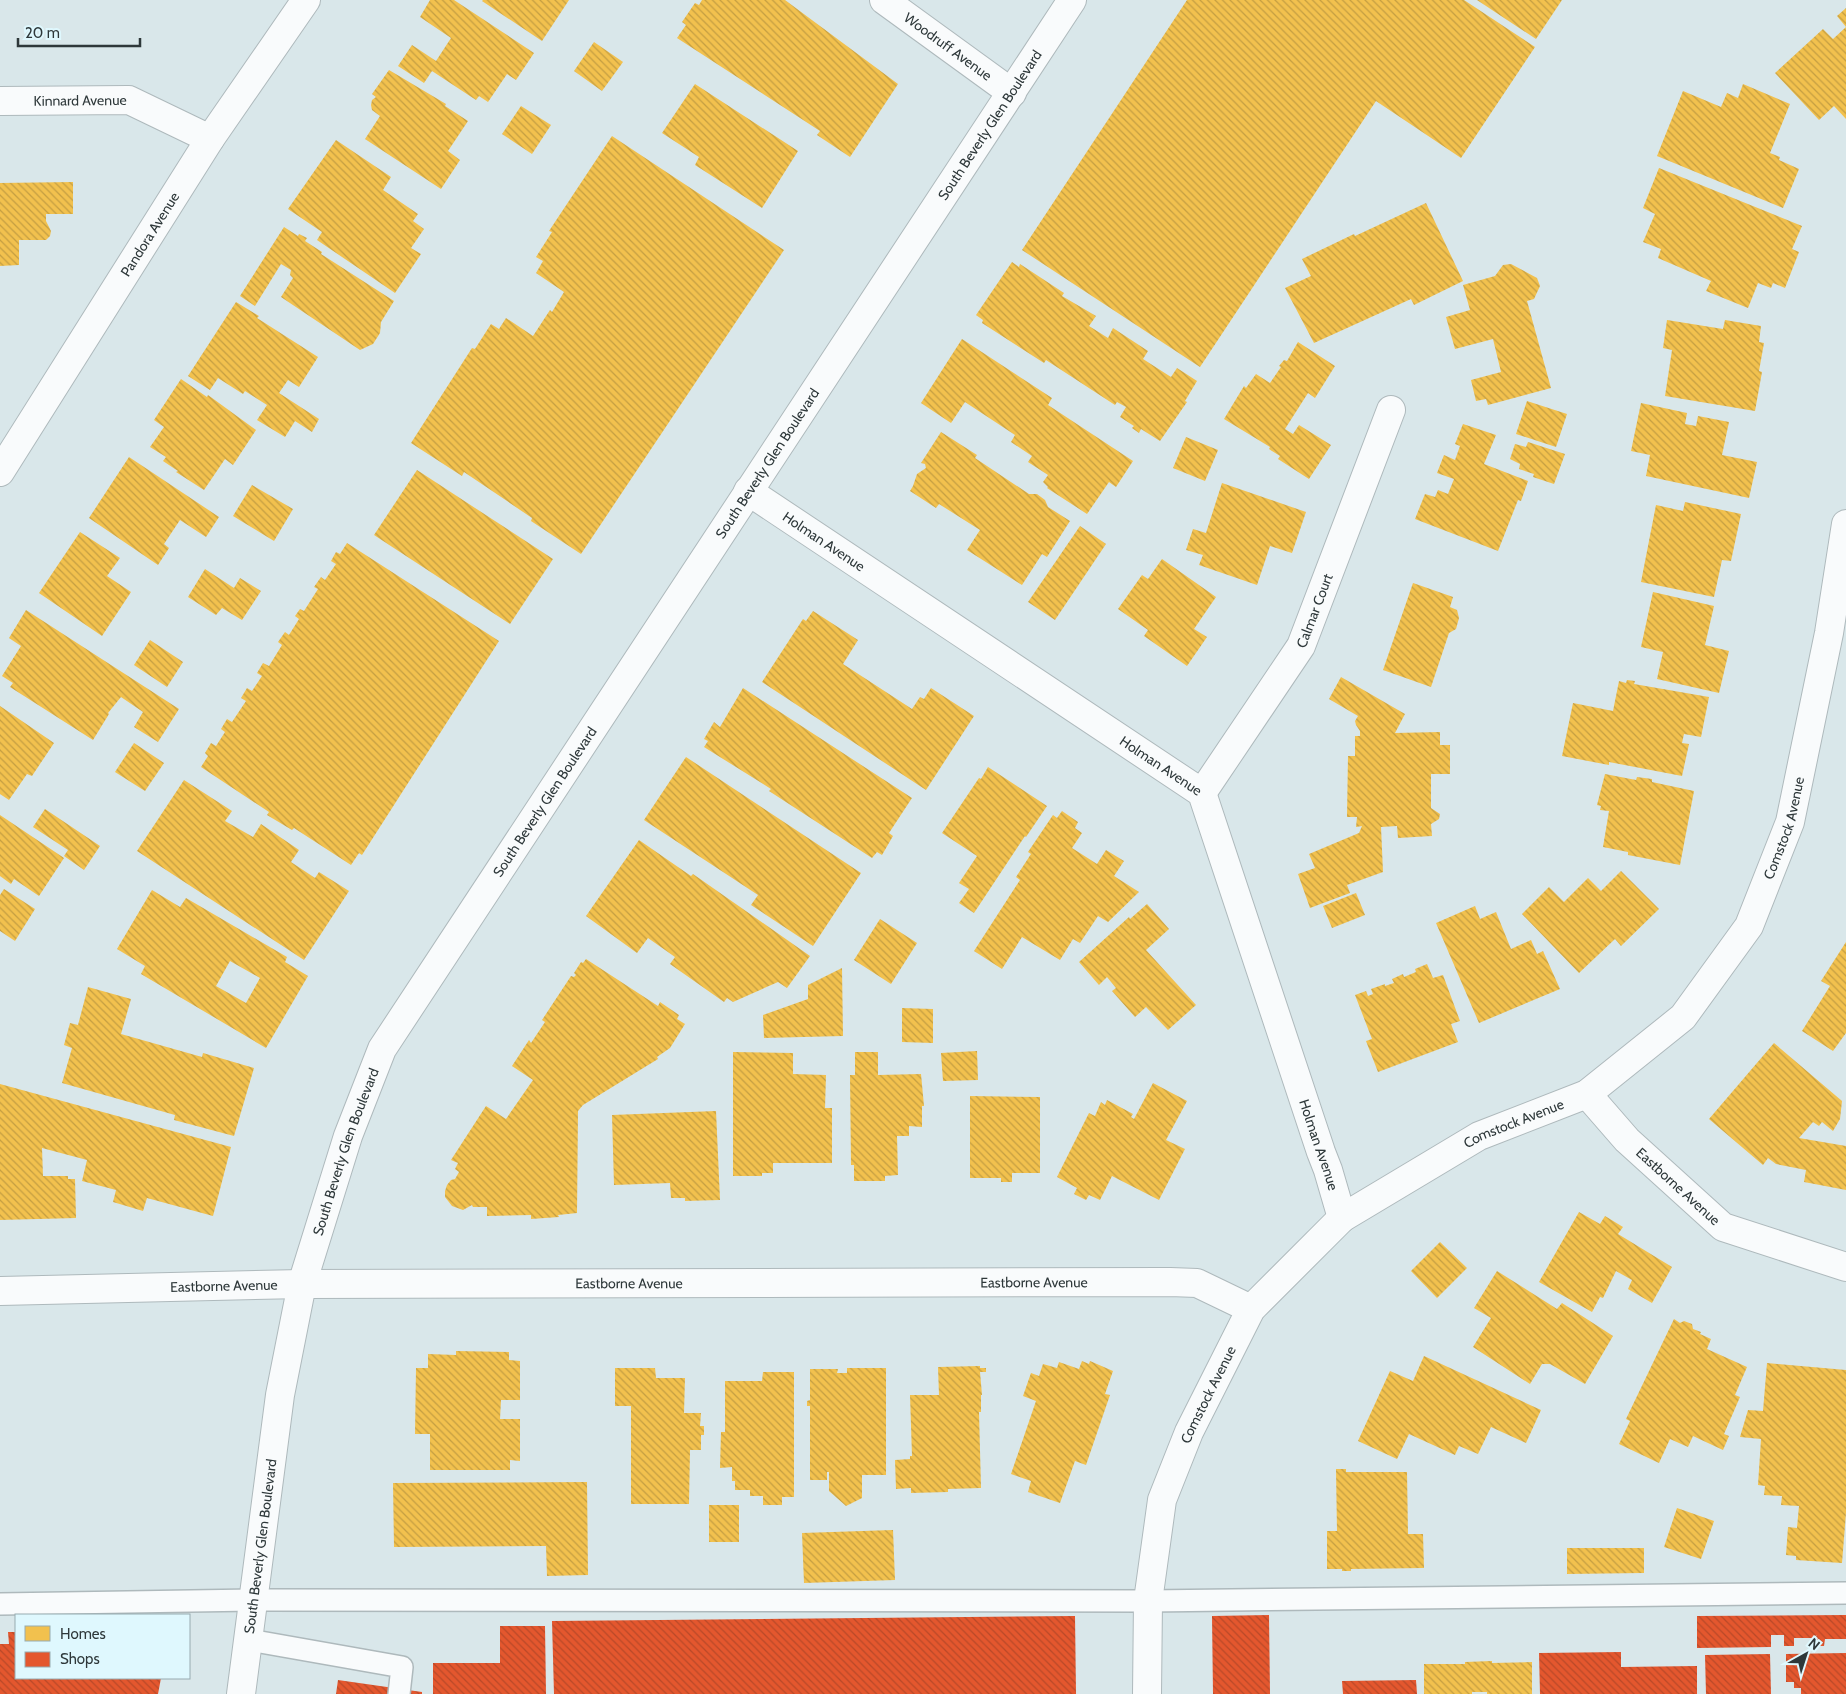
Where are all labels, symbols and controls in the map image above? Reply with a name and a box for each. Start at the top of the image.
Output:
street label: Woodruff Avenue [900,8,995,84]
scale bar [18,15,140,47]
text: 20 m [25,24,60,42]
street label: South Beverly Glen Boulevard [934,47,1046,204]
street label: Kinnard Avenue [33,91,127,110]
street label: Pandora Avenue [117,189,183,280]
street label: South Beverly Glen Boulevard [711,385,823,542]
street label: Holman Avenue [779,508,868,575]
street label: Calmar Court [1292,571,1337,650]
street label: South Beverly Glen Boulevard [489,723,601,880]
street label: Holman Avenue [1116,732,1206,800]
street label: Comstock Avenue [1759,775,1808,882]
street label: South Beverly Glen Boulevard [309,1065,383,1238]
street label: Comstock Avenue [1460,1095,1566,1152]
street label: Holman Avenue [1295,1097,1342,1192]
street label: Eastborne Avenue [1632,1144,1724,1229]
street label: Eastborne Avenue [980,1273,1088,1291]
street label: Eastborne Avenue [575,1274,683,1292]
street label: Eastborne Avenue [170,1276,278,1296]
street label: Comstock Avenue [1176,1343,1240,1446]
street label: South Beverly Glen Boulevard [240,1458,281,1635]
legend [15,1614,190,1679]
text: Homes [60,1625,106,1643]
north arrow [1781,1629,1831,1679]
text: N [1805,1634,1824,1654]
text: Shops [60,1650,100,1668]

